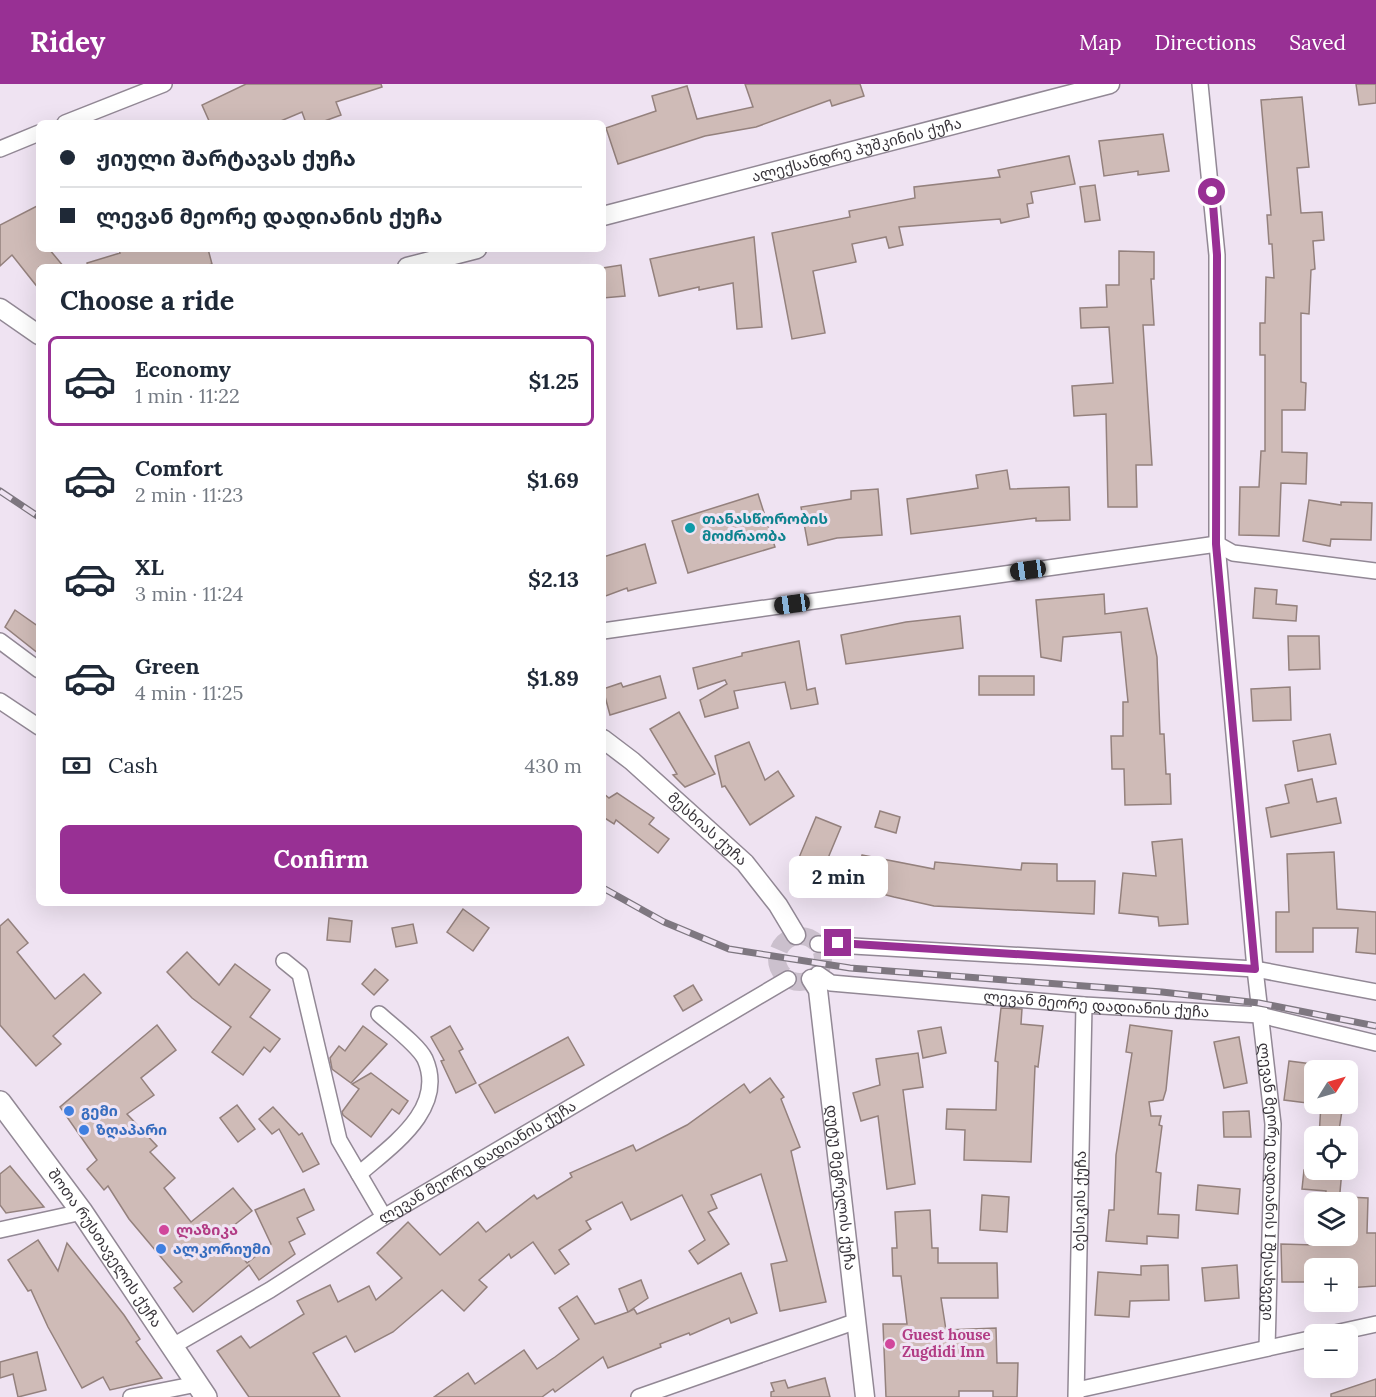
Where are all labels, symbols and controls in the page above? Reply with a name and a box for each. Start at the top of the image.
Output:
text: Ridey [30,24,105,60]
text: Map [1079,29,1122,56]
text: Directions [1155,29,1256,56]
text: Saved [1289,29,1346,56]
street label: ალექსანდრე პუშკინის ქუჩა [749,113,963,186]
text: ჟიული შარტავას ქუჩა [96,144,356,172]
route start [1198,178,1225,205]
text: ლევან მეორე დადიანის ქუჩა [96,202,443,230]
text: Choose a ride [60,283,234,317]
icon: car [63,354,117,408]
text: Economy [135,355,231,383]
text: $1.25 [528,367,579,395]
text: 1 min · 11:22 [135,383,240,408]
icon: car [63,453,117,507]
text: Comfort [135,454,223,482]
text: $1.69 [527,466,579,494]
text: 2 min · 11:23 [135,482,243,507]
place label: თანასწორობის მოძრაობა [702,509,828,545]
marker: თანასწორობის მოძრაობა [683,521,697,535]
icon: car [63,552,117,606]
text: XL [135,553,164,581]
car [1009,559,1047,581]
text: $2.13 [528,565,579,593]
text: 3 min · 11:24 [135,581,243,606]
car [773,593,811,615]
icon: car [63,651,117,705]
text: Green [135,652,200,680]
text: $1.89 [527,664,579,692]
text: 4 min · 11:25 [135,680,243,705]
icon: cash [60,749,93,782]
text: Cash [108,751,158,779]
text: 430 m [524,753,582,778]
street label: მესხიას ქუჩა [664,788,751,869]
button: Confirm [60,825,582,894]
callout: 2 min [788,856,888,898]
text: 2 min [812,864,865,889]
route end [824,929,851,956]
street label: ლევან მეორე დადიანის ქუჩა [983,986,1210,1021]
street label: ლევან მეორე დადიანის I შესახვევი [1255,1041,1283,1321]
north arrow [1304,1060,1358,1114]
map controls [1304,1060,1358,1378]
street label: ლევან მეორე დადიანის ქუჩა [375,1096,580,1227]
place label: გემი [81,1101,118,1120]
marker: გემი [62,1104,76,1118]
street label: დუტუ მეგრელის ქუჩა [822,1104,860,1271]
place label: ზღაპარი [96,1120,167,1139]
marker: ზღაპარი [77,1123,91,1137]
button: locate [1304,1126,1358,1180]
street label: ბესიკის ქუჩა [1069,1151,1090,1251]
street label: შოთა რუსთაველის ქუჩა [44,1165,167,1331]
button: layers [1304,1192,1358,1246]
place label: ლაზიკა [176,1220,238,1239]
marker: ლაზიკა [157,1223,171,1237]
place label: ალკორიუმი [173,1239,271,1258]
marker: ალკორიუმი [154,1242,168,1256]
button: + [1304,1258,1358,1312]
button: − [1304,1324,1358,1378]
place label: Guest house Zugdidi Inn [902,1325,991,1361]
marker: Guest house Zugdidi Inn [883,1337,897,1351]

